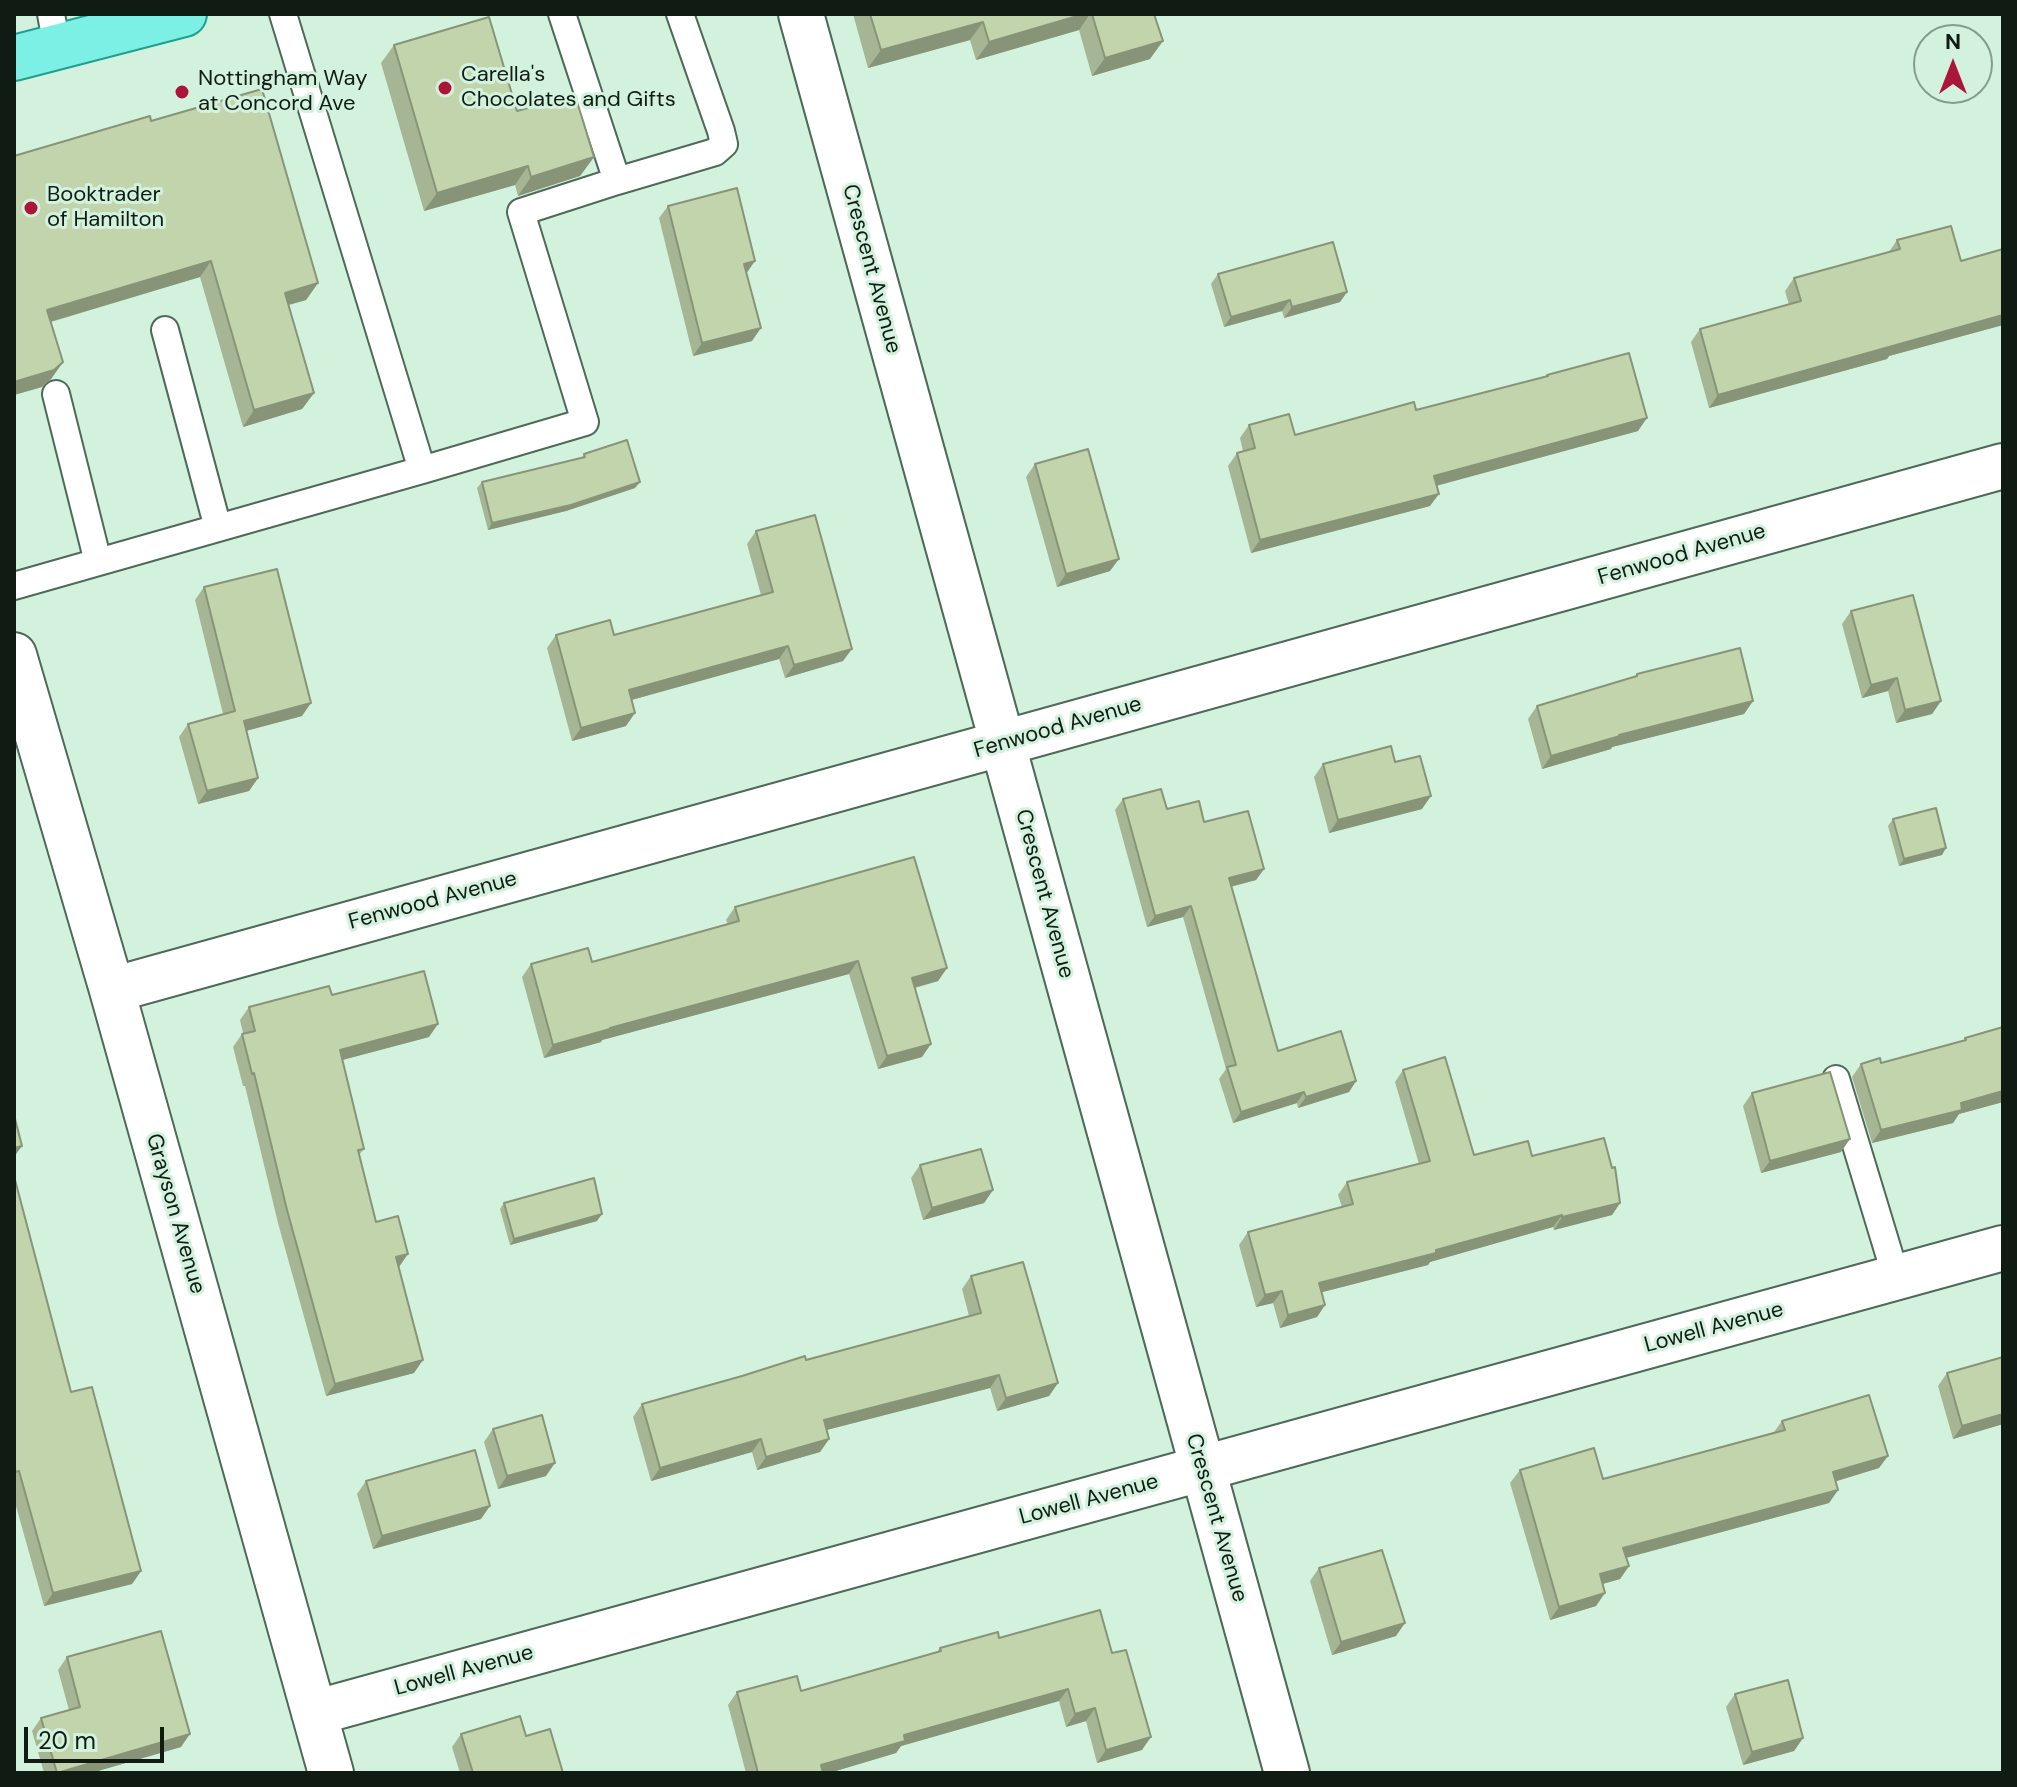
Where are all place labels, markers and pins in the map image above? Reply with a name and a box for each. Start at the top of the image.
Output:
place label: Carella's Chocolates and Gifts [461,62,676,114]
place label: Nottingham Way at Concord Ave [198,66,367,118]
marker: Carella's Chocolates and Gifts [436,79,454,97]
marker: Nottingham Way at Concord Ave [173,83,191,101]
place label: Booktrader of Hamilton [47,182,164,234]
marker: Booktrader of Hamilton [22,199,40,217]

